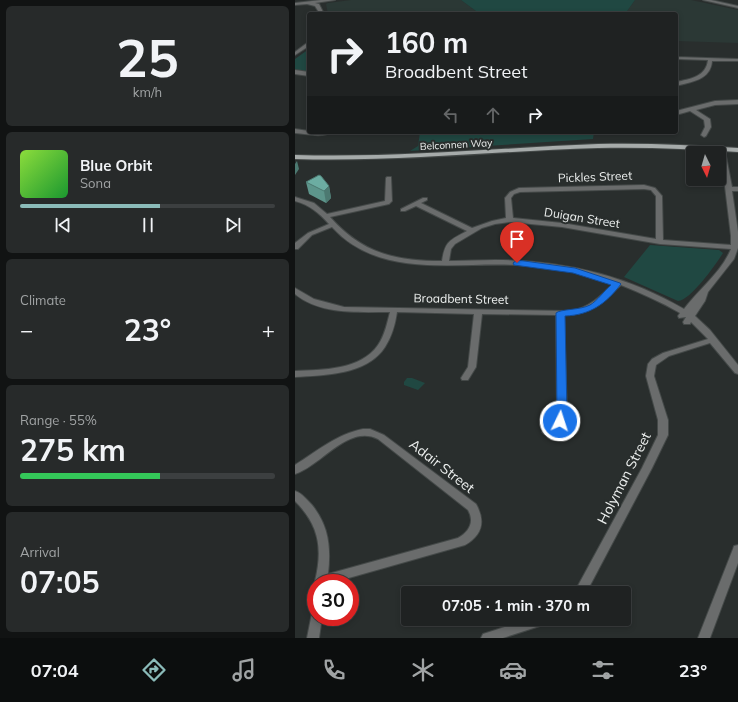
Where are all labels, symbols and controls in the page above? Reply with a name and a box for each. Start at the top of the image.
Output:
text: 25 [116,25,179,90]
text: 160 m [385,25,468,60]
icon: right [319,28,371,80]
text: Broadbent Street [385,60,527,83]
text: km/h [133,84,162,100]
icon: left [440,104,462,126]
icon: ahead [482,104,504,126]
icon: right [524,104,546,126]
street label: Belconnen Way [419,136,493,153]
north arrow [686,146,726,186]
map controls [686,146,726,186]
text: Blue Orbit [80,156,152,175]
street label: Pickles Street [558,168,632,185]
text: Sona [80,175,111,191]
street label: Duigan Street [543,204,621,231]
icon: previous [52,214,74,236]
icon: pause [137,214,159,236]
icon: next [222,214,244,236]
pin [500,222,534,263]
icon: arrive [506,228,528,250]
street label: Broadbent Street [413,290,509,307]
text: Climate [20,292,66,308]
text: 23° [124,311,171,349]
text: − [20,316,33,344]
text: + [262,316,275,344]
position arrow [539,400,581,442]
text: Range · 55% [20,412,97,428]
street label: Holyman Street [593,429,655,527]
text: 275 km [20,431,126,469]
street label: Adair Street [406,435,478,497]
text: Arrival [20,544,60,560]
text: 07:05 [20,563,99,601]
speed limit sign: 30 [307,574,359,626]
text: 07:05 · 1 min · 370 m [442,596,590,615]
icon: directions [140,656,168,684]
icon: music [230,656,258,684]
icon: phone [320,656,348,684]
icon: climate [409,656,437,684]
icon: car [499,656,527,684]
icon: filters [589,656,617,684]
text: 07:04 [31,659,79,682]
text: 23° [679,659,707,682]

